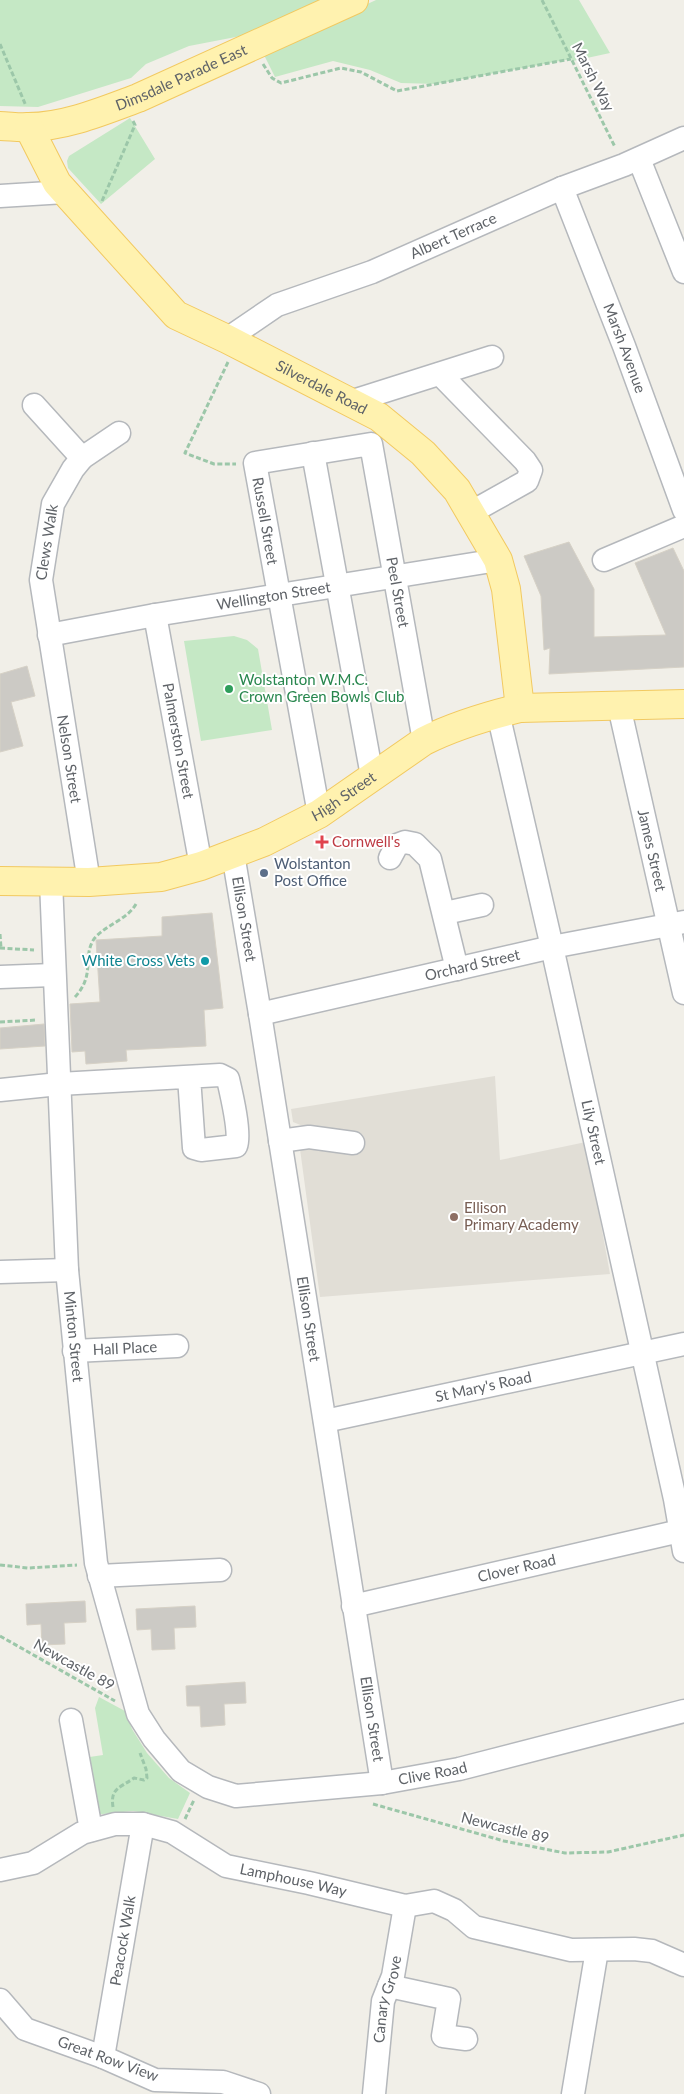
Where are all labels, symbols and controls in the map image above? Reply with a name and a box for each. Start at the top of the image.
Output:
street label: Marsh Way [569,39,619,114]
street label: Dimsdale Parade East [113,40,250,114]
street label: Albert Terrace [407,208,499,262]
street label: Marsh Avenue [600,300,650,395]
street label: Silverdale Road [273,356,371,418]
street label: Russell Street [249,476,283,567]
street label: Clews Walk [31,502,61,581]
street label: Peel Street [383,555,414,629]
street label: Wellington Street [215,577,332,613]
place label: Wolstanton W.M.C. Crown Green Bowls Club [239,670,405,705]
street label: Palmerston Street [160,681,199,801]
marker: Wolstanton W.M.C. Crown Green Bowls Club [223,683,235,695]
street label: Nelson Street [54,713,86,805]
street label: High Street [308,767,379,824]
street label: James Street [635,807,671,894]
place label: Cornwell's [332,832,400,850]
marker: Cornwell's [316,836,328,848]
place label: Wolstanton Post Office [274,854,351,889]
marker: Wolstanton Post Office [258,867,270,879]
street label: Ellison Street [229,875,261,963]
street label: Orchard Street [423,945,522,984]
place label: White Cross Vets [82,951,195,969]
marker: White Cross Vets [199,955,211,967]
street label: Lily Street [578,1098,610,1167]
place label: Ellison Primary Academy [464,1198,579,1233]
marker: Ellison Primary Academy [448,1211,460,1223]
street label: Ellison Street [294,1275,325,1363]
street label: Minton Street [61,1290,88,1383]
street label: Hall Place [92,1337,158,1358]
street label: St Mary's Road [433,1367,533,1405]
street label: Clover Road [476,1550,557,1585]
street label: Newcastle 89 [31,1634,118,1694]
street label: Ellison Street [357,1675,389,1763]
street label: Clive Road [397,1757,469,1788]
street label: Newcastle 89 [459,1807,551,1847]
street label: Lamphouse Way [238,1859,349,1900]
street label: Peacock Walk [105,1894,139,1987]
street label: Canary Grove [369,1954,404,2044]
street label: Great Row View [55,2031,161,2085]

